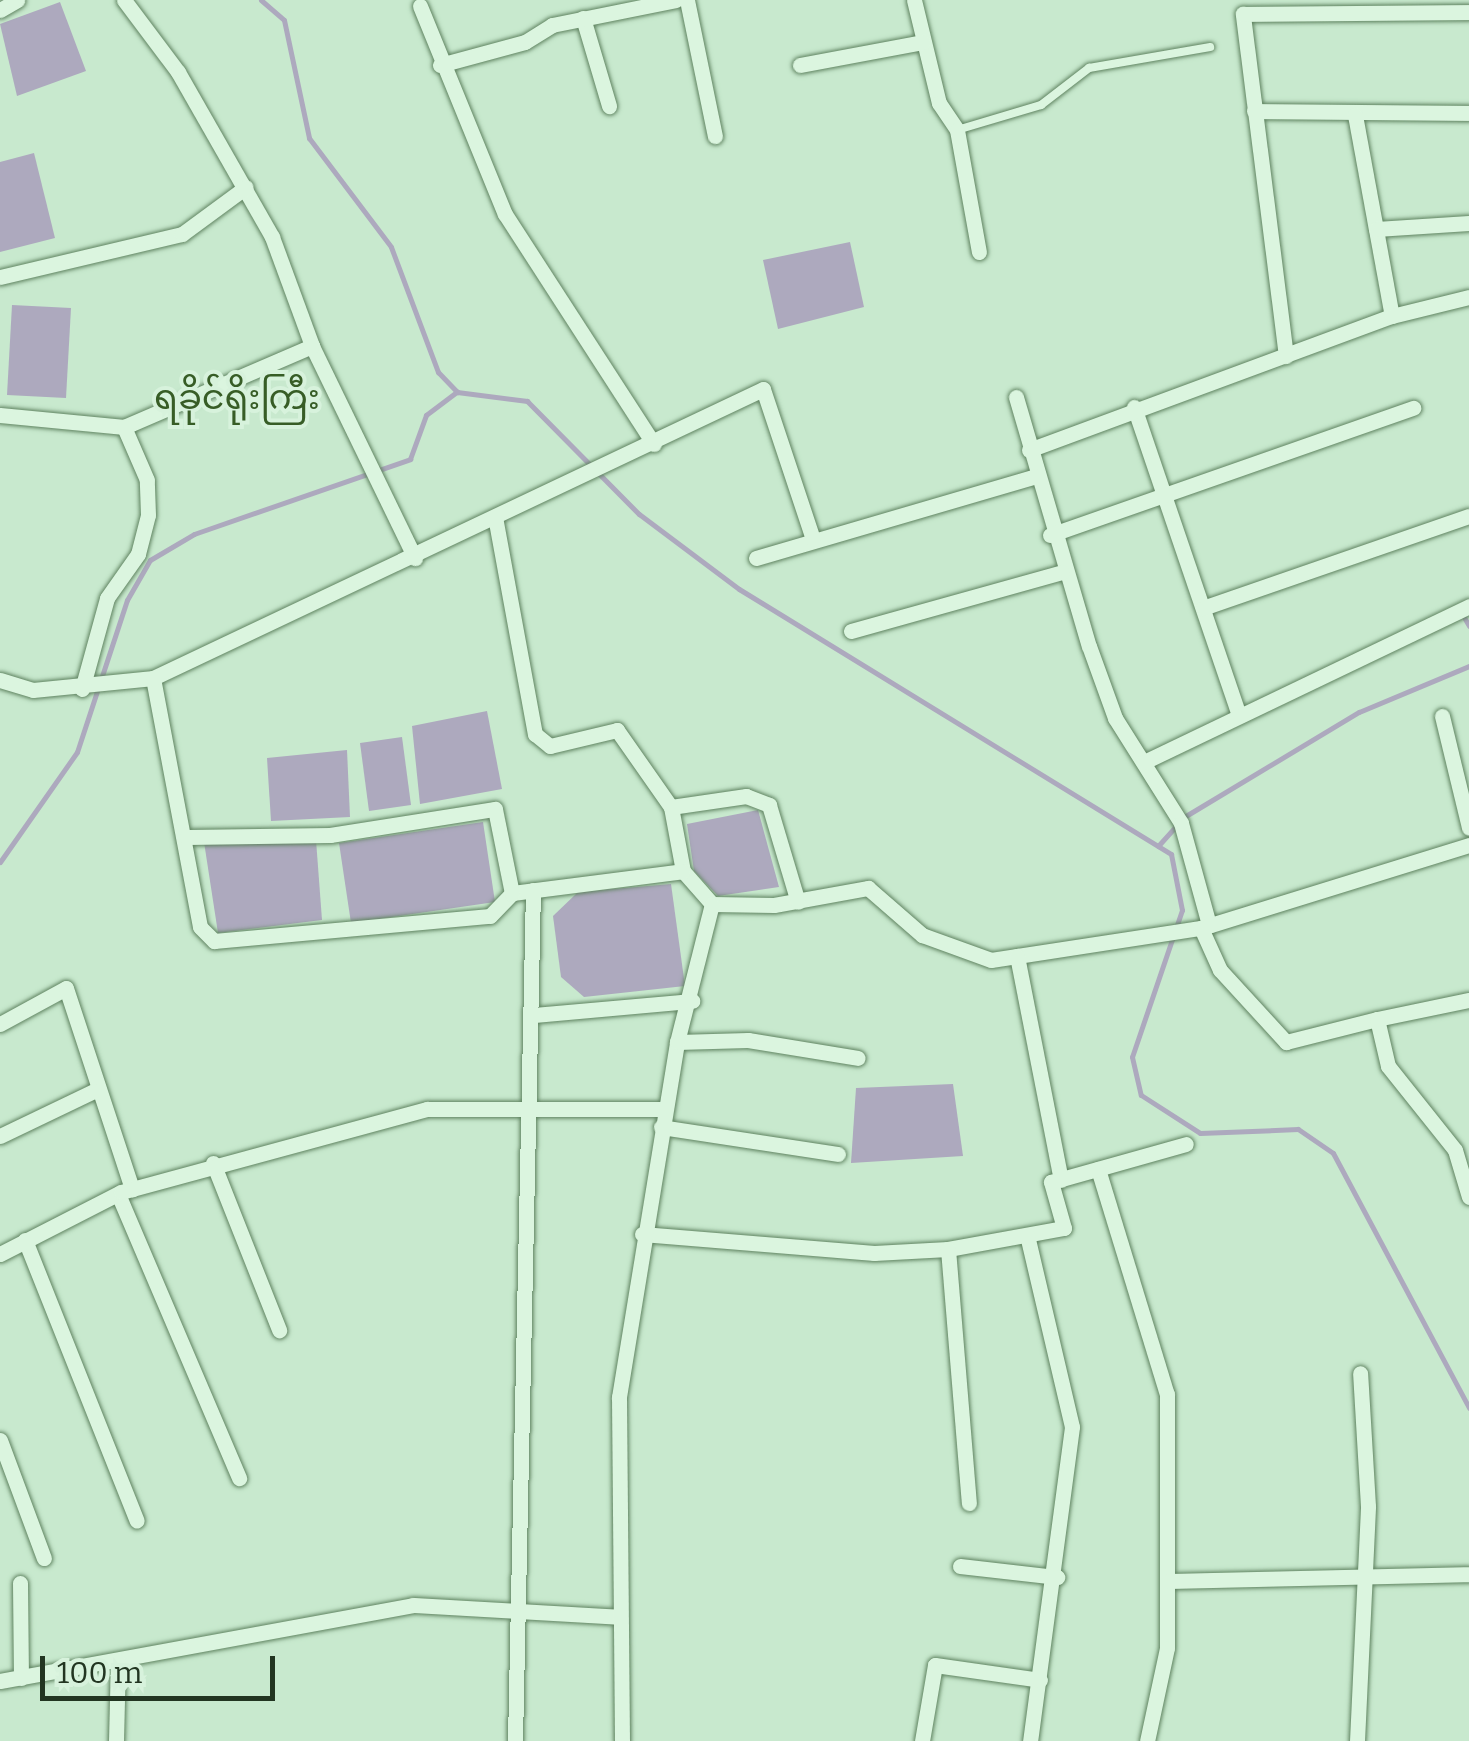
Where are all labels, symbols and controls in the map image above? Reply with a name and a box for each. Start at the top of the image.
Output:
district label: ရခိုင်ရိုးကြီး [154,376,320,418]
scale bar [45,1636,280,1698]
text: 100 m [57,1655,142,1691]

